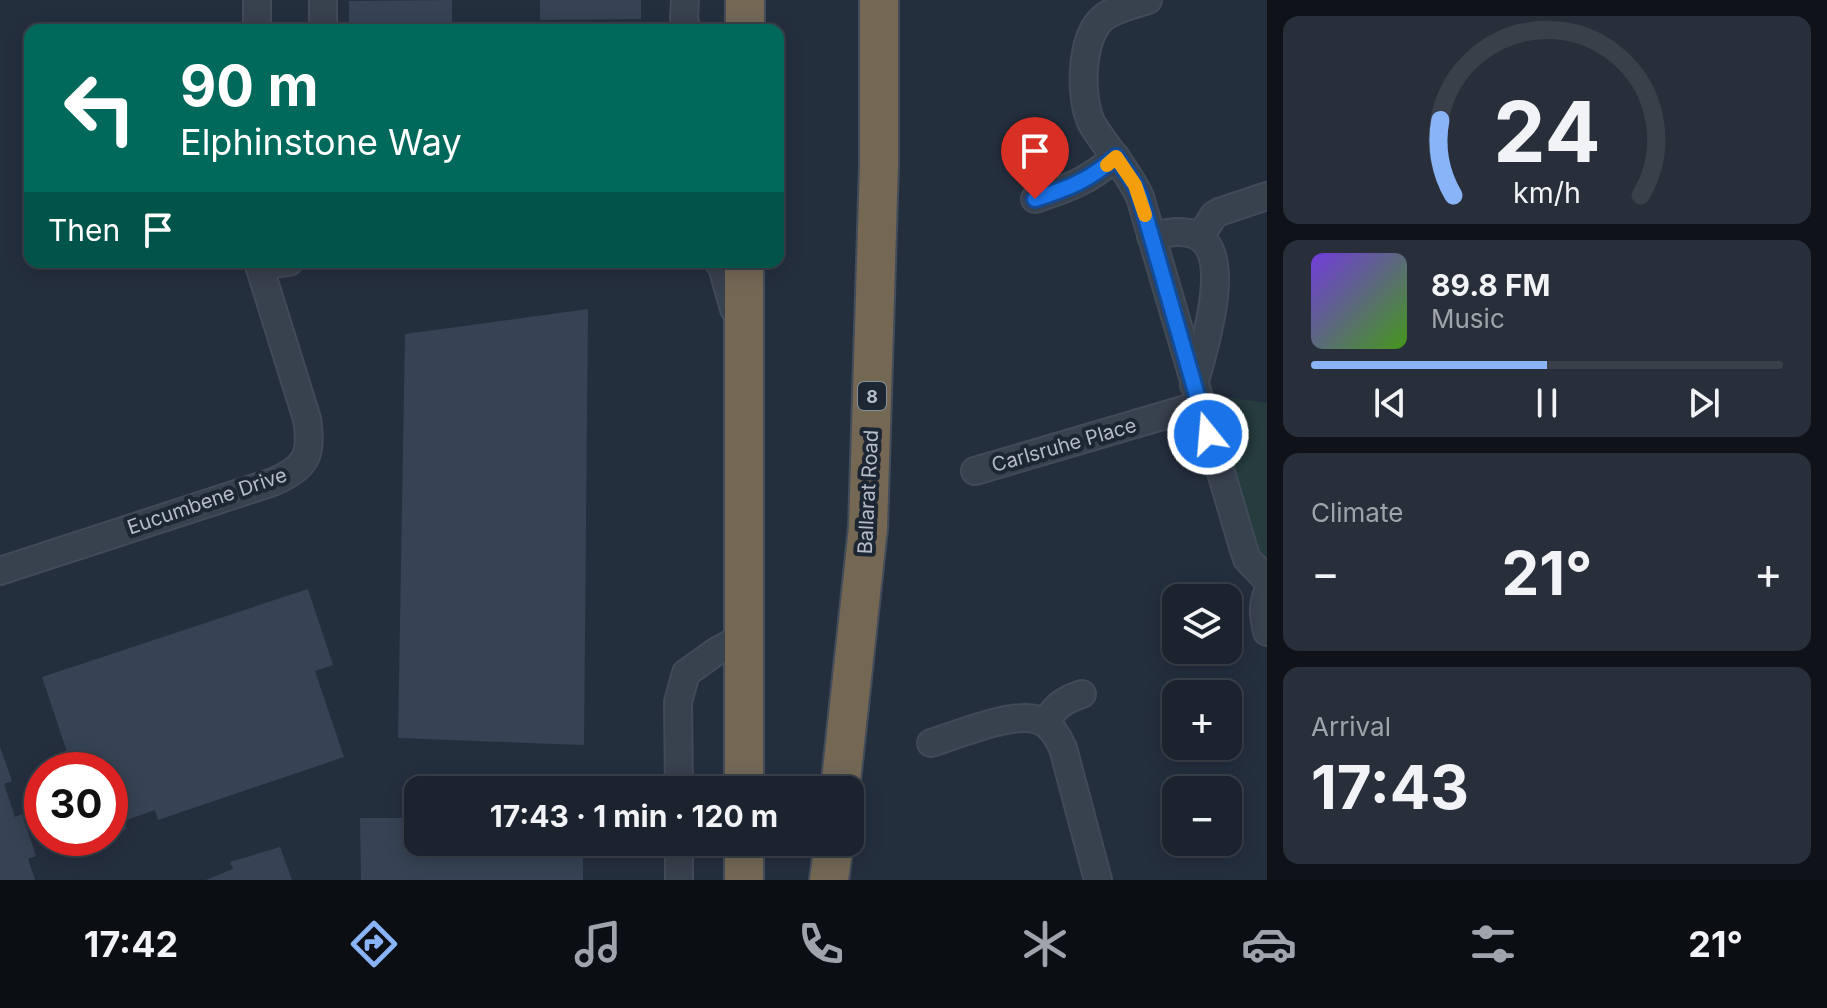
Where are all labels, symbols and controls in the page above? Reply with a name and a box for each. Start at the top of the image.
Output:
text: 90 m [180,52,319,120]
icon: left [48,56,152,160]
text: 24 [1493,81,1601,182]
pin [1001,117,1069,199]
text: Elphinstone Way [180,120,462,164]
icon: arrive [1013,129,1057,173]
text: km/h [1513,175,1581,210]
icon: arrive [136,208,180,252]
text: Then [48,212,120,248]
text: 89.8 FM [1431,267,1551,303]
text: Music [1431,303,1505,334]
icon: previous [1368,381,1412,425]
icon: pause [1525,381,1569,425]
icon: next [1682,381,1726,425]
road number: 8 [858,382,886,410]
position arrow [1166,392,1250,476]
street label: Carlsruhe Place [989,413,1139,477]
street label: Ballarat Road [853,429,883,555]
street label: Eucumbene Drive [124,462,290,540]
text: Climate [1311,497,1403,528]
text: 21° [1501,537,1593,609]
text: − [1311,546,1340,600]
text: + [1754,546,1783,600]
map controls [1162,584,1242,856]
button: layers [1162,584,1242,664]
button: + [1162,680,1242,760]
text: Arrival [1311,711,1391,742]
text: 17:43 [1311,751,1469,823]
speed limit sign: 30 [24,752,128,856]
button: − [1162,776,1242,856]
text: 17:43 · 1 min · 120 m [490,798,778,834]
icon: directions [346,916,402,972]
icon: music [570,916,626,972]
icon: phone [793,916,849,972]
icon: climate [1017,916,1073,972]
icon: car [1241,916,1297,972]
icon: filters [1465,916,1521,972]
text: 17:42 [84,922,178,966]
text: 21° [1688,922,1743,966]

